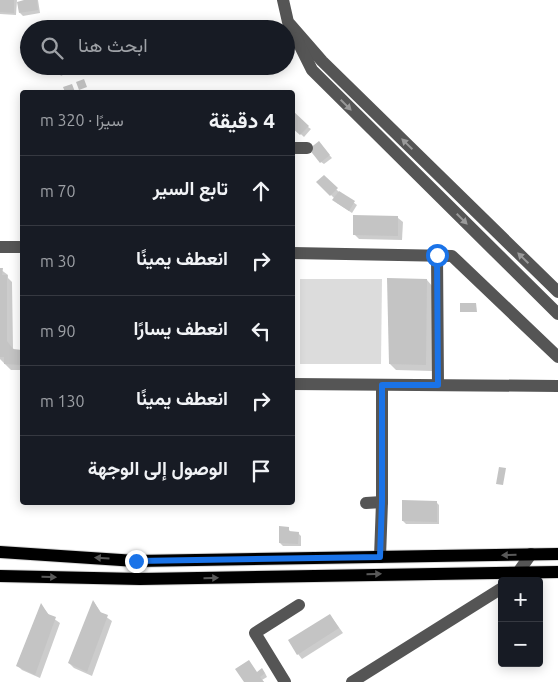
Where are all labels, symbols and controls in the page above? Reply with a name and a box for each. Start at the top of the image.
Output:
search box [20,20,295,75]
icon: search [38,34,66,62]
text: ابحث هنا [78,34,148,56]
one-way arrow [340,99,352,111]
text: 4 دقيقة [209,108,275,132]
text: سيرًا · 320 m [40,111,124,129]
one-way arrow [401,138,413,150]
text: تابع السير [153,177,228,199]
icon: ahead [247,177,275,205]
text: 70 m [40,182,76,200]
one-way arrow [455,213,467,225]
route start [426,244,449,267]
text: انعطف يمينًا [136,247,228,269]
icon: right [247,247,275,275]
text: 30 m [40,252,76,270]
one-way arrow [517,252,529,264]
text: انعطف يسارًا [134,317,228,339]
icon: left [247,317,275,345]
text: 90 m [40,322,76,340]
text: انعطف يمينًا [136,387,228,409]
icon: right [247,387,275,415]
text: 130 m [40,392,85,410]
text: الوصول إلى الوجهة [88,457,228,479]
icon: arrive [247,457,275,485]
route end [125,550,148,573]
one-way arrow [501,551,517,559]
one-way arrow [94,554,110,562]
one-way arrow [366,570,382,578]
one-way arrow [41,573,57,581]
one-way arrow [203,573,219,581]
map controls [498,577,543,667]
button: + [498,577,543,622]
button: − [498,622,543,667]

